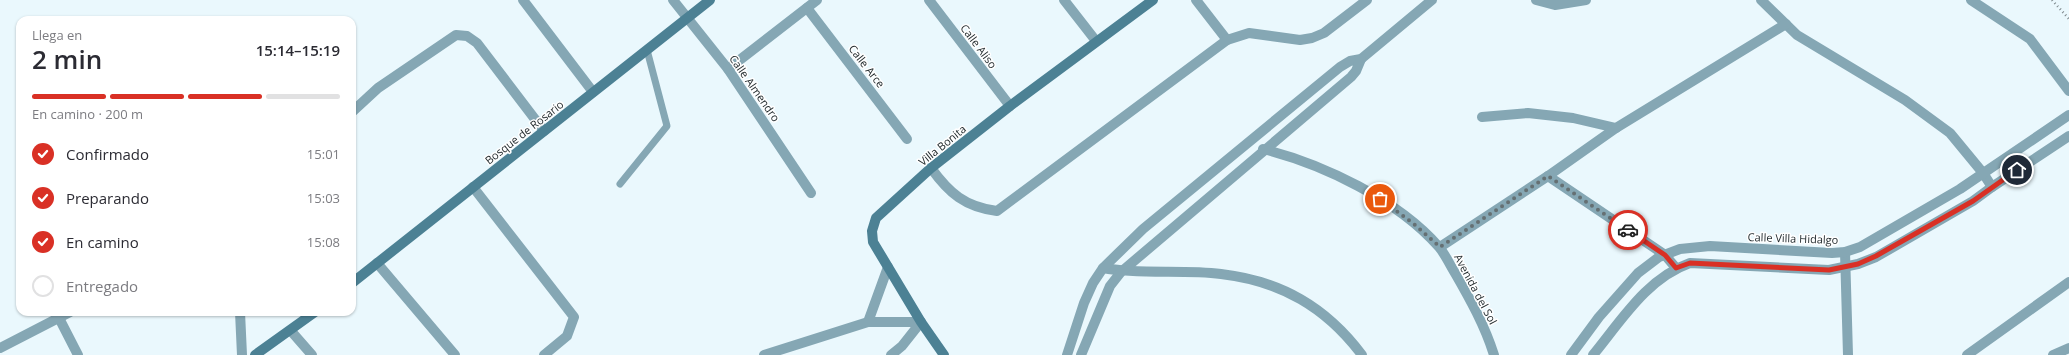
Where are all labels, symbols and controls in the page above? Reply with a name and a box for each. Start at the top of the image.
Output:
street label: Calle Aliso [957,21,1001,72]
text: Llega en [32,26,82,44]
text: 15:14–15:19 [256,40,340,60]
text: 2 min [32,41,102,77]
street label: Calle Arce [846,41,888,91]
street label: Calle Almendro [726,52,784,125]
street label: Bosque de Rosario [482,96,567,167]
text: En camino · 200 m [32,105,143,123]
street label: Villa Bonita [915,121,969,169]
icon: check [32,143,54,165]
text: Confirmado [66,144,149,164]
text: 15:01 [307,145,340,163]
pin [2000,153,2034,187]
icon: home [2006,159,2028,181]
pin [1363,182,1397,216]
icon: check [32,187,54,209]
text: Preparando [66,188,149,208]
icon: bag [1369,188,1391,210]
text: 15:03 [307,189,340,207]
courier [1608,210,1648,250]
icon: car [1617,219,1639,241]
street label: Calle Villa Hidalgo [1747,229,1839,247]
icon: check [32,231,54,253]
text: En camino [66,232,139,252]
text: 15:08 [307,233,340,251]
street label: Avenida del Sol [1451,251,1501,327]
text: Entregado [66,276,138,296]

